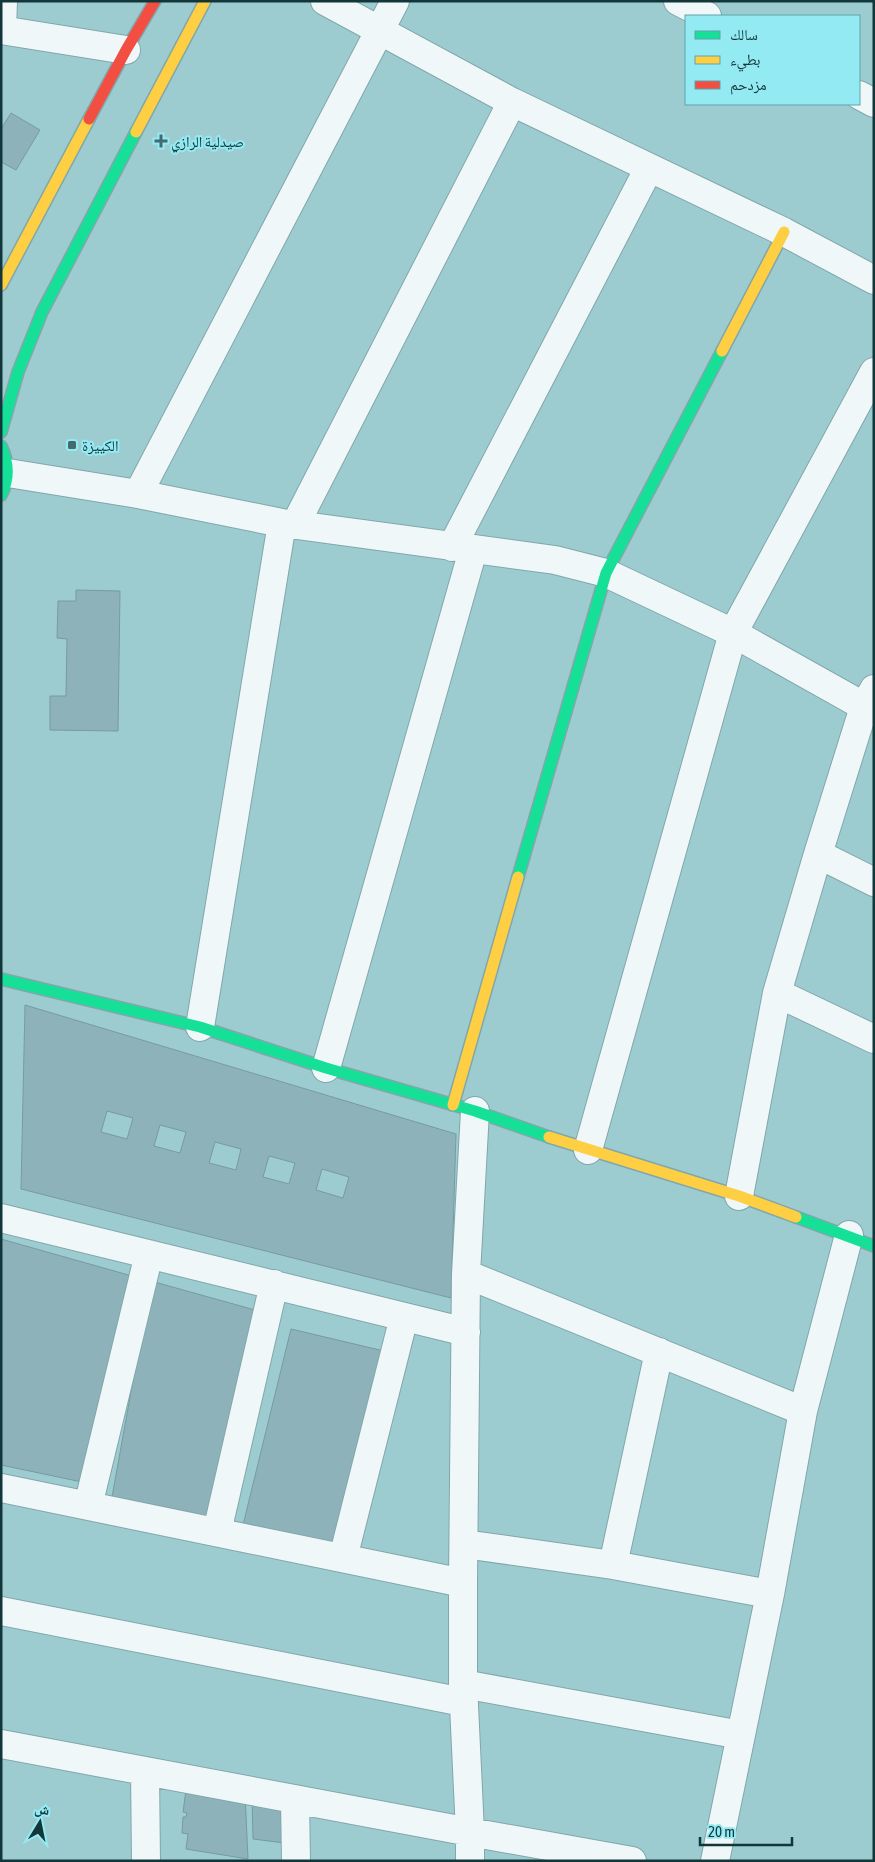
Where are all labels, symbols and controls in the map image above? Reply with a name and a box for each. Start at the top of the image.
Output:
legend [685,15,860,105]
text: سالك [730,26,758,43]
text: بطيء [730,51,760,72]
text: مزدحم [730,76,767,95]
place label: صيدلية الرازي [171,133,244,153]
marker: صيدلية الرازي [155,135,167,147]
place label: الكييزة [82,437,119,455]
marker: الكييزة [66,439,78,451]
north arrow [15,1797,65,1847]
text: ش [33,1800,51,1819]
scale bar [700,1814,792,1846]
text: 20 m [708,1823,735,1840]

